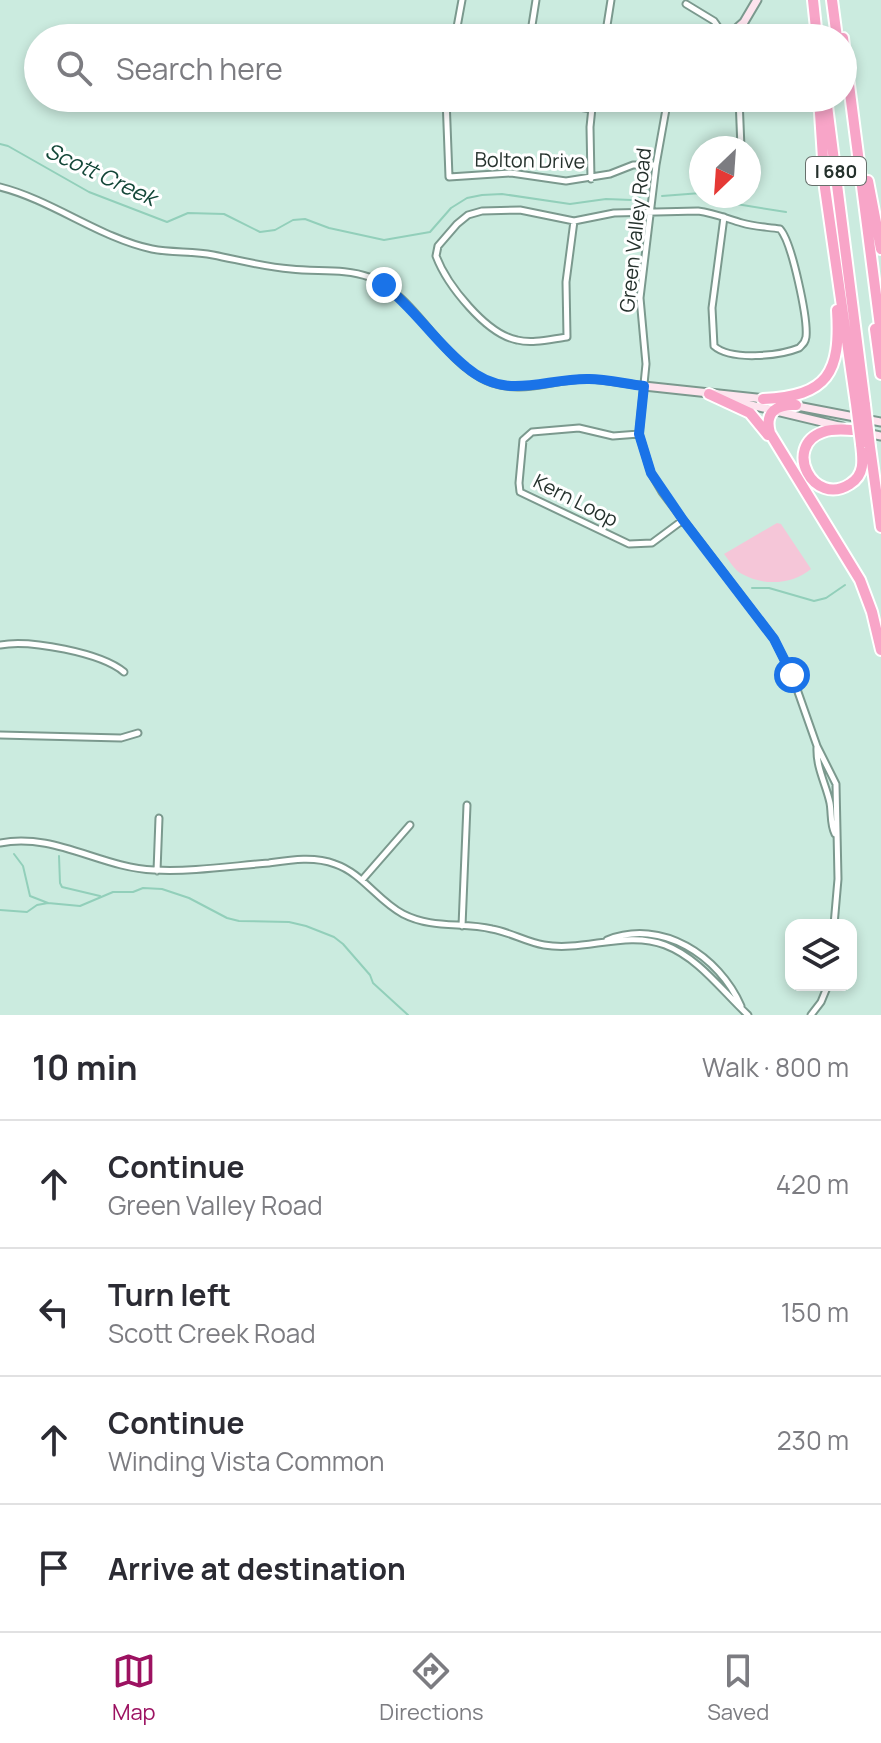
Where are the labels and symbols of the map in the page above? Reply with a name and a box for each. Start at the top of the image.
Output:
water label: Scott Creek [41,135,164,214]
north arrow [689,136,761,208]
street label: Bolton Drive [474,146,586,174]
street label: Green Valley Road [613,146,657,314]
road number: I 680 [806,157,866,185]
route end [366,267,402,303]
street label: Kern Loop [529,467,623,533]
route start [774,657,810,693]

